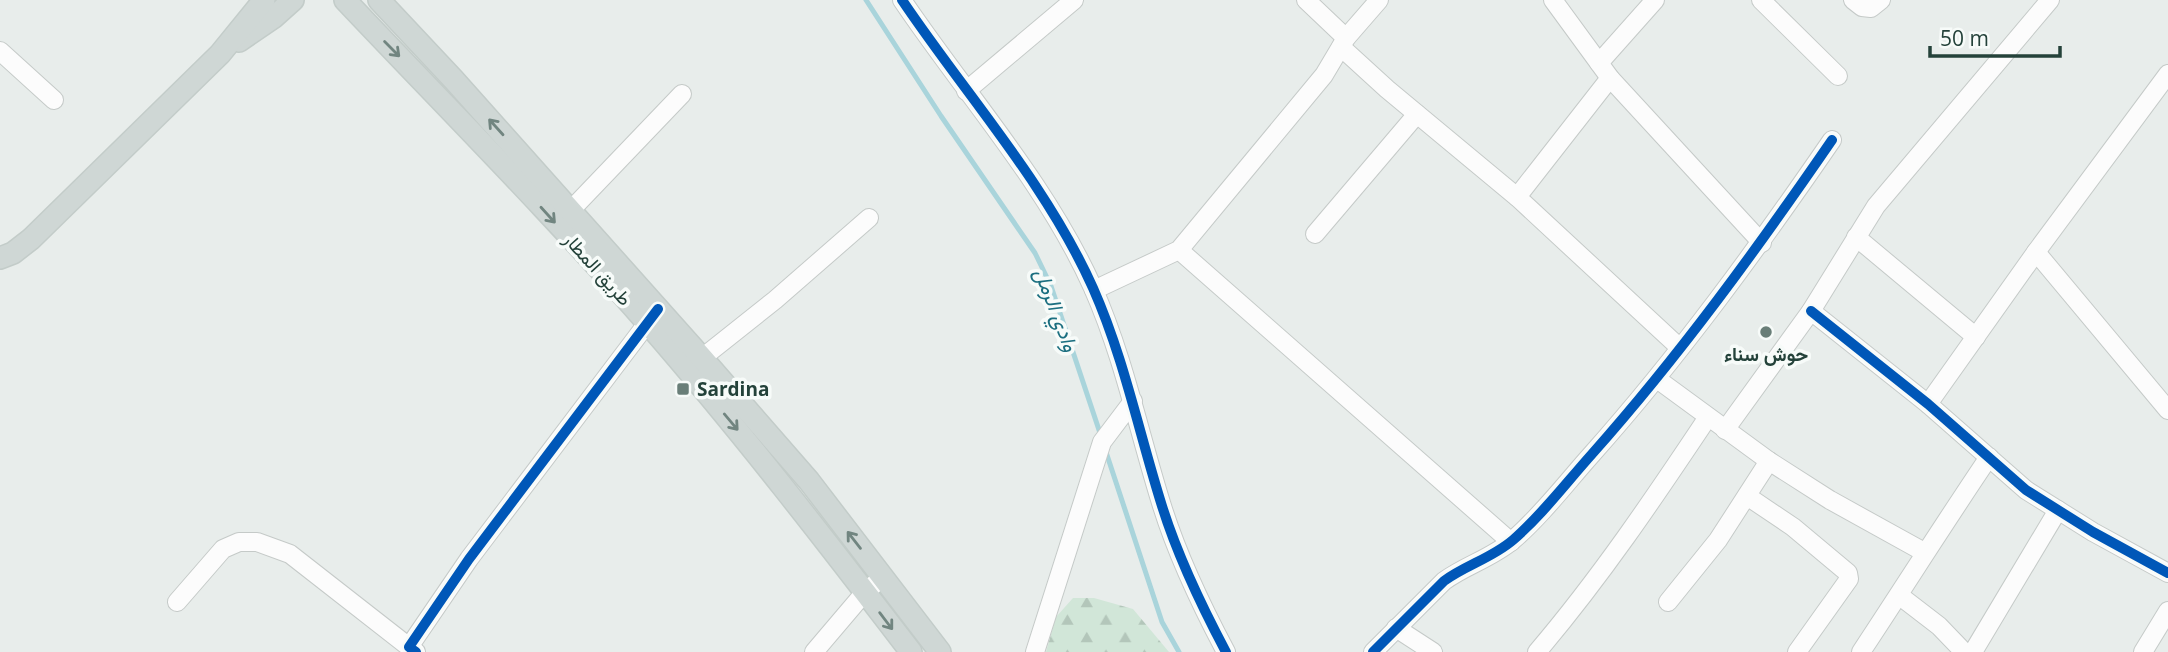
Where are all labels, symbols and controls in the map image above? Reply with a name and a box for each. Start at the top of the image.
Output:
scale bar [1930,14,2060,58]
text: 50 m [1940,24,1989,52]
one-way arrow [384,40,401,57]
one-way arrow [488,118,504,136]
one-way arrow [540,206,557,223]
street label: طريق المطار [557,226,638,311]
water label: وادي الرمل [1025,264,1086,357]
marker: حوش سناء [1758,324,1774,340]
place label: حوش سناء [1724,341,1808,367]
place label: Sardina [697,376,769,402]
marker: Sardina [675,381,691,397]
one-way arrow [724,412,739,430]
one-way arrow [846,531,861,549]
one-way arrow [879,611,894,629]

